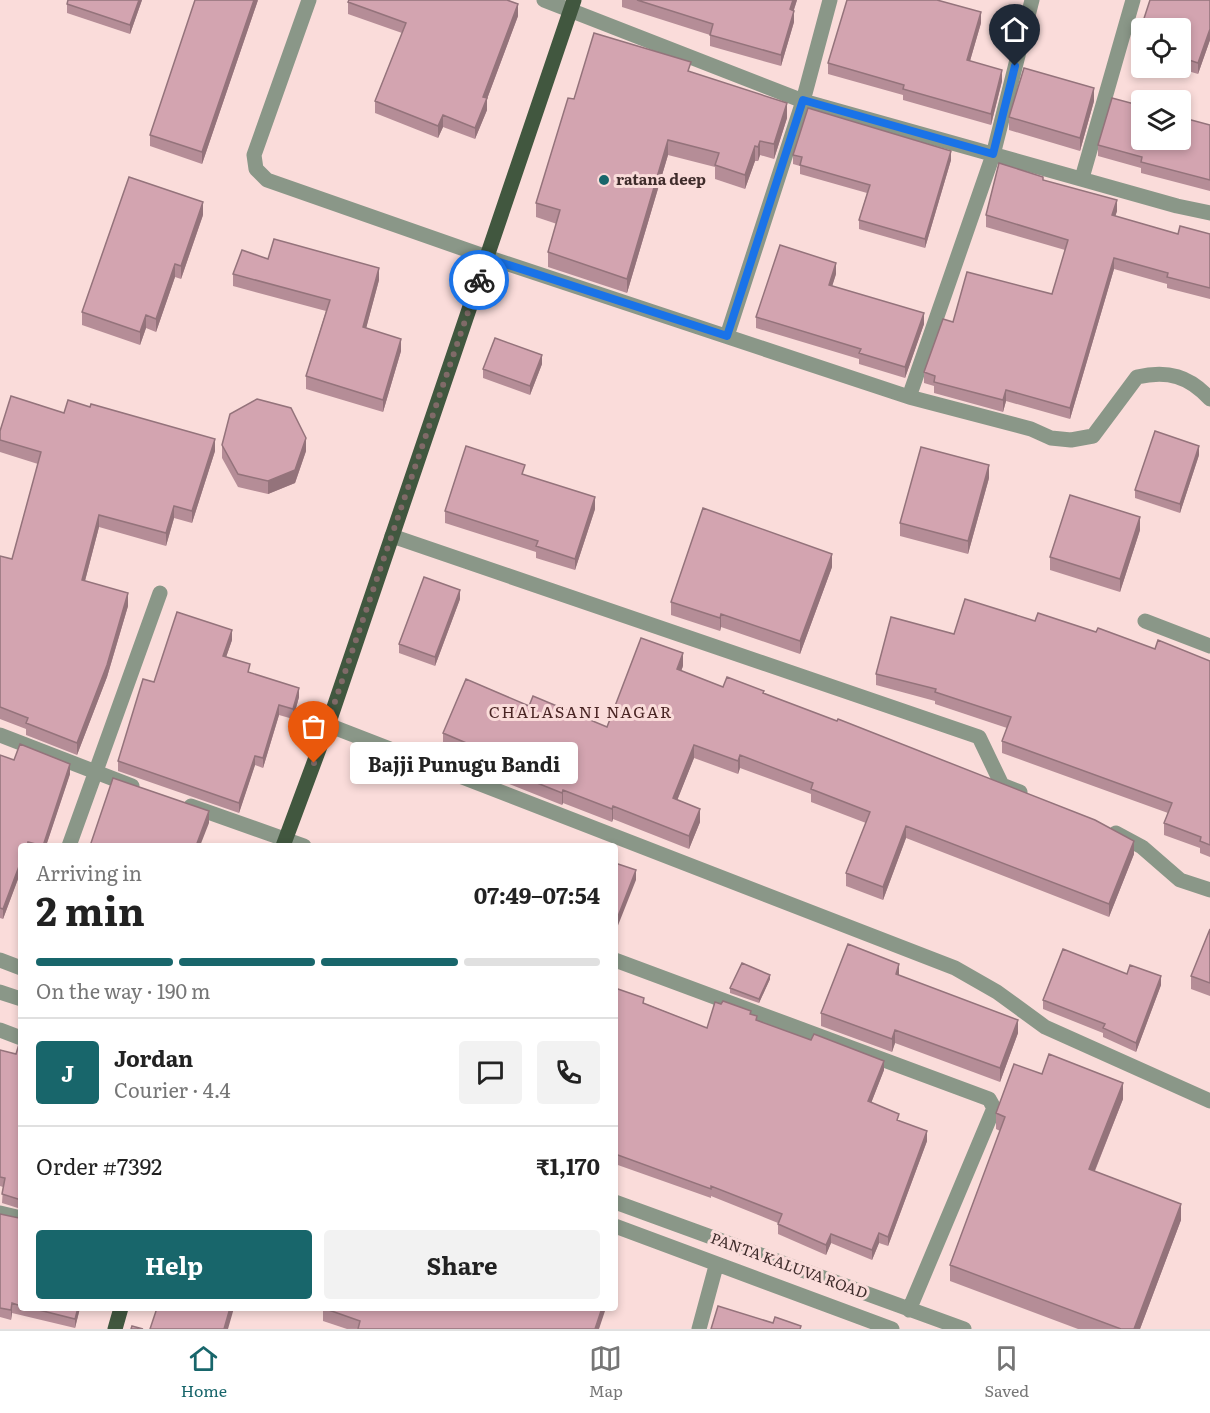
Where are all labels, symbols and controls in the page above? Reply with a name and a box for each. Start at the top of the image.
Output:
pin [989,4,1040,66]
icon: home [998,13,1031,46]
map controls [1131,18,1191,150]
button: locate [1131,18,1191,78]
button: layers [1131,90,1191,150]
place label: ratana deep [616,167,706,190]
marker: ratana deep [597,173,611,187]
courier [449,250,509,310]
icon: bike [463,264,496,297]
district label: CHALASANI NAGAR [489,699,673,723]
pin [288,701,339,763]
icon: bag [297,710,330,743]
callout: Bajji Punugu Bandi [350,742,578,784]
text: Bajji Punugu Bandi [368,748,560,778]
text: Arriving in [36,857,142,887]
text: 07:49–07:54 [474,878,600,911]
text: 2 min [36,880,145,938]
text: On the way · 190 m [36,975,210,1005]
text: Jordan [114,1041,193,1074]
button: chat [459,1041,522,1104]
button: phone [537,1041,600,1104]
text: J [61,1056,74,1089]
text: Courier · 4.4 [114,1074,231,1104]
text: Order #7392 [36,1149,162,1182]
text: ₹1,170 [536,1149,600,1182]
street label: PANTA KALUVA ROAD [708,1226,871,1304]
button: Help [36,1230,312,1299]
button: Share [324,1230,600,1299]
tab: Home [181,1342,227,1402]
tab: Map [589,1342,623,1402]
tab: Saved [985,1342,1029,1402]

